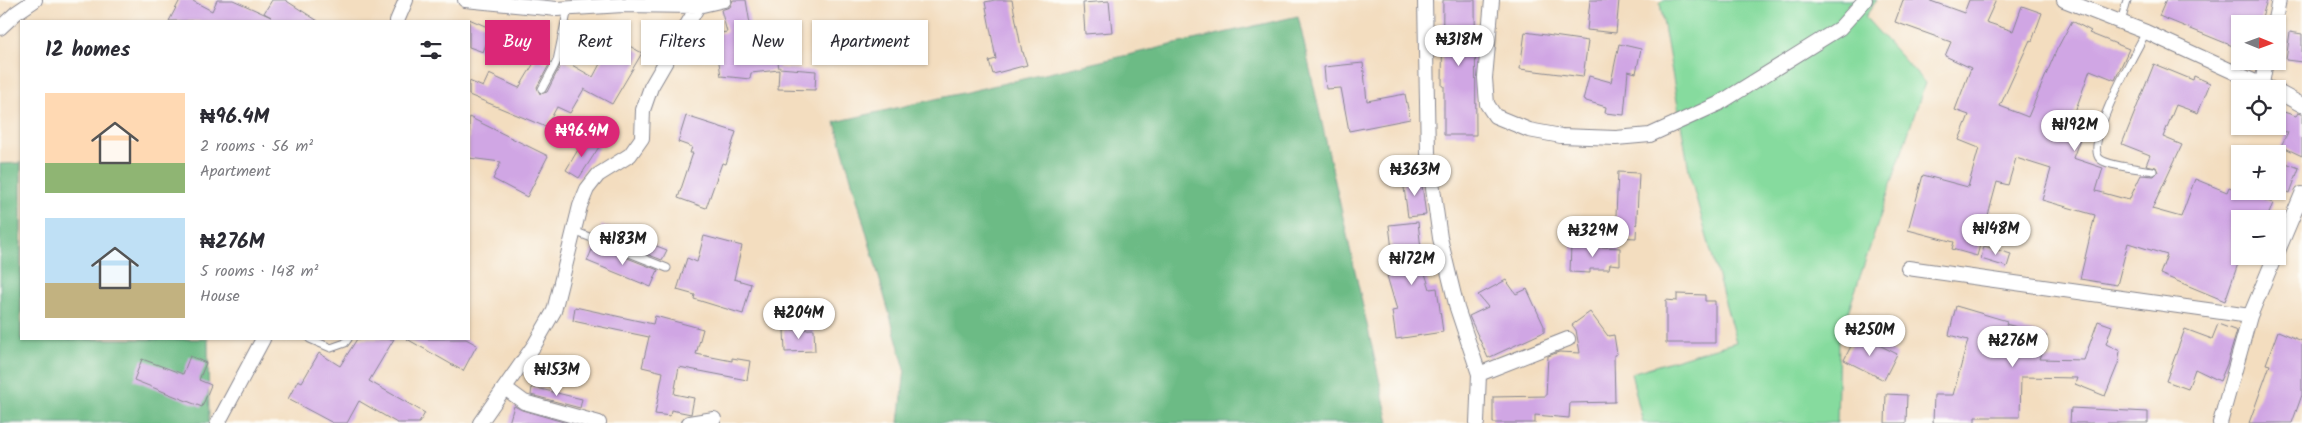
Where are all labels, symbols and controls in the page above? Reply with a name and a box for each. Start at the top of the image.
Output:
north arrow [2231,15,2286,70]
map controls [2231,15,2286,265]
chip: Buy [485,20,550,65]
chip: Rent [560,20,631,65]
chip: Filters [641,20,724,65]
chip: New [734,20,802,65]
chip: Apartment [812,20,928,65]
pin: ₦318M [1424,24,1494,67]
text: ₦318M [1436,28,1482,53]
text: 12 homes [45,34,130,67]
icon: filters [417,36,445,64]
button: locate [2231,80,2286,135]
text: ₦96.4M [200,101,269,134]
pin: ₦192M [2040,110,2110,152]
icon: home [85,113,145,173]
text: ₦192M [2052,113,2098,138]
pin: ₦96.4M [541,116,623,158]
text: ₦96.4M [556,119,608,144]
text: 2 rooms · 56 m² [200,134,313,159]
button: + [2231,145,2286,200]
pin: ₦363M [1380,154,1450,197]
text: ₦363M [1390,158,1440,183]
text: Apartment [200,159,271,184]
button: − [2231,210,2286,265]
pin: ₦148M [1961,214,2031,256]
pin: ₦329M [1558,216,1628,258]
text: ₦148M [1973,217,2019,242]
text: ₦329M [1568,219,1618,244]
pin: ₦183M [588,224,658,266]
text: ₦276M [200,226,265,259]
text: ₦183M [600,227,646,252]
icon: home [85,238,145,298]
pin: ₦172M [1377,244,1447,286]
text: ₦172M [1389,247,1435,272]
text: 5 rooms · 148 m² [200,259,319,284]
text: House [200,284,240,309]
pin: ₦204M [764,298,834,340]
text: ₦204M [774,301,824,326]
pin: ₦250M [1835,314,1905,357]
text: ₦250M [1845,318,1895,343]
pin: ₦276M [1978,326,2048,368]
text: ₦276M [1988,329,2038,354]
pin: ₦153M [522,354,592,397]
text: ₦153M [534,358,580,383]

